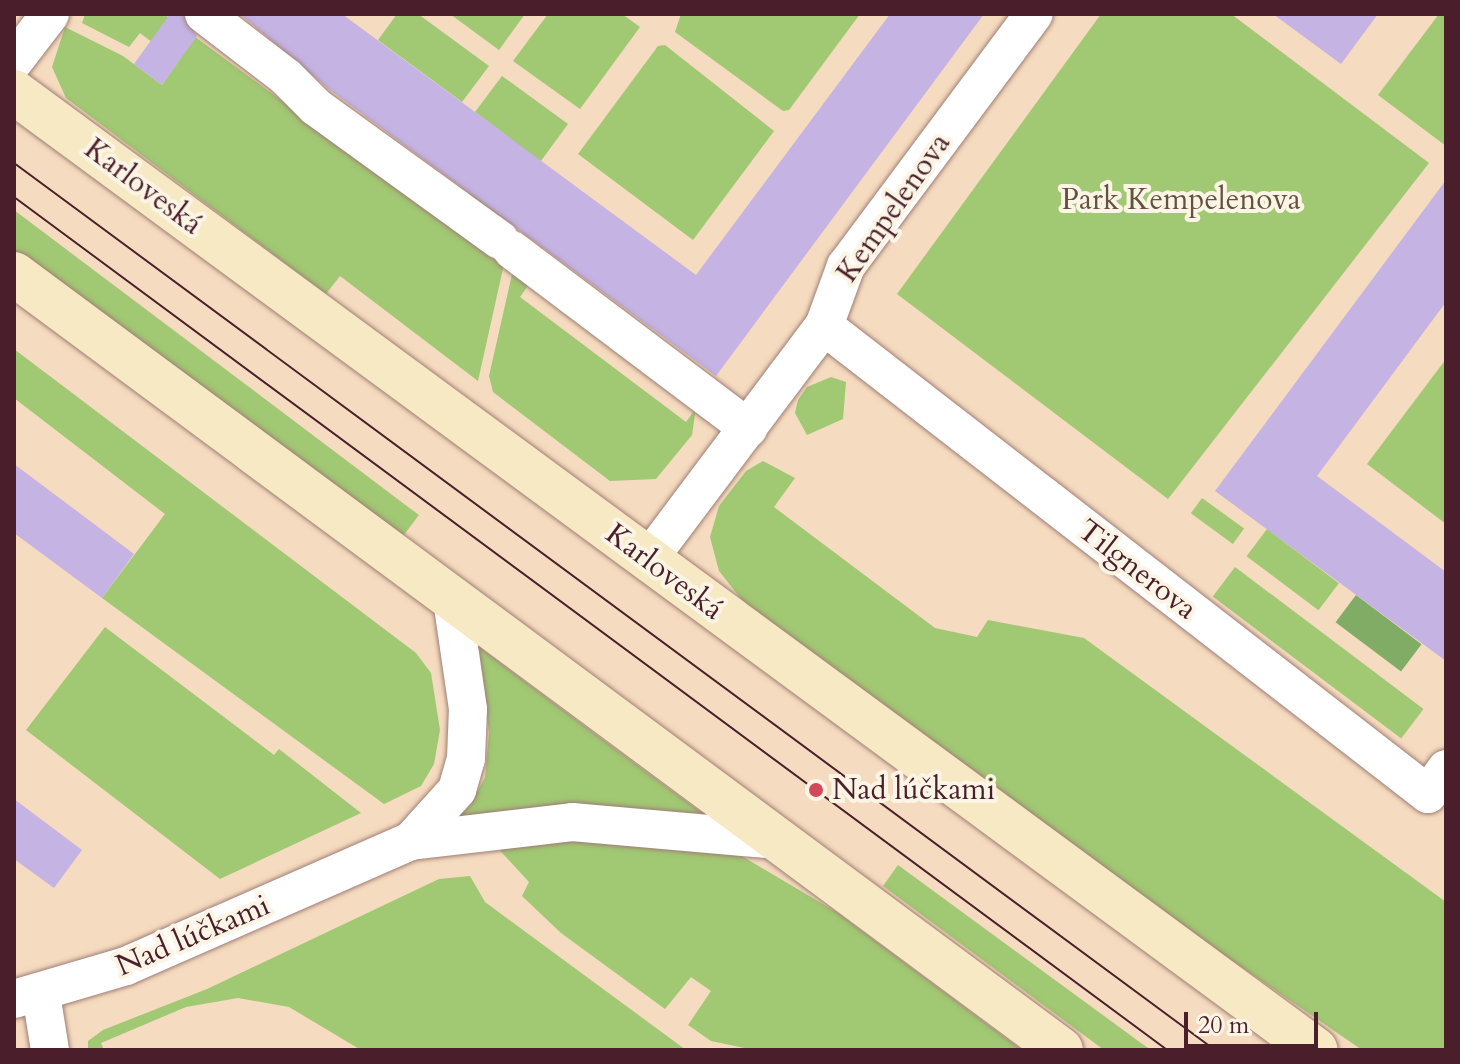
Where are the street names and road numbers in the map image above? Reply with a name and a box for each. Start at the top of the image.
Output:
street label: Kempelenova [829,127,959,289]
street label: Karloveská [77,131,209,243]
street label: Tilgnerova [1070,512,1204,628]
street label: Karloveská [598,516,730,628]
street label: Nad lúčkami [111,888,275,984]

